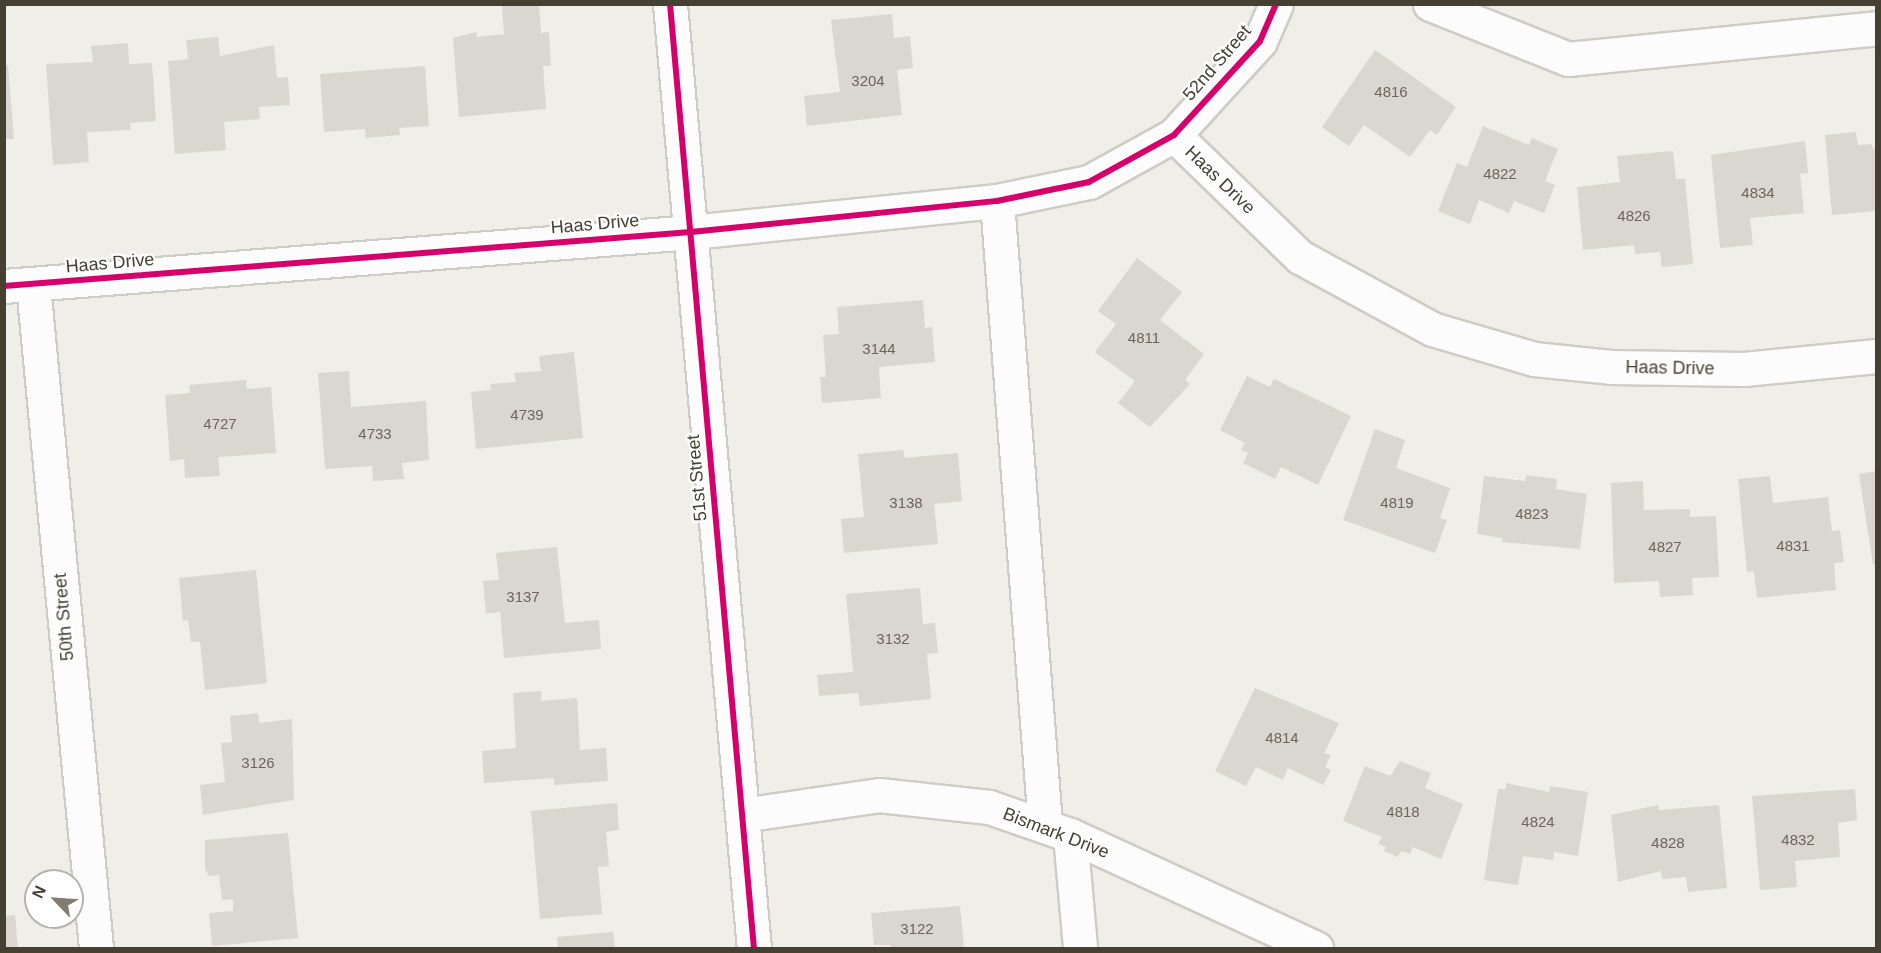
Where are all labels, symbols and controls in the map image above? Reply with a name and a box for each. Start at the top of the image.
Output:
street label: 52nd Street [1178,21,1256,105]
house number: 3204 [851,72,885,90]
house number: 4816 [1374,83,1408,101]
street label: Haas Drive [1180,141,1260,219]
house number: 4822 [1483,165,1517,183]
house number: 4834 [1741,184,1775,202]
house number: 4826 [1617,207,1651,225]
street label: Haas Drive [550,209,640,239]
street label: Haas Drive [65,248,155,278]
house number: 4811 [1128,329,1160,347]
house number: 3144 [862,340,896,358]
street label: Haas Drive [1625,356,1715,380]
house number: 4739 [510,406,544,424]
house number: 4727 [203,415,237,433]
house number: 4733 [358,425,392,443]
street label: 51st Street [682,434,712,522]
house number: 3138 [889,494,923,512]
house number: 4819 [1380,494,1414,512]
house number: 4823 [1515,505,1549,523]
house number: 4831 [1776,537,1810,555]
house number: 4827 [1648,538,1682,556]
street label: 50th Street [49,572,79,662]
house number: 3137 [506,588,540,606]
house number: 3132 [876,630,910,648]
house number: 4814 [1265,729,1299,747]
house number: 3126 [241,754,275,772]
street label: Bismark Drive [1000,803,1112,863]
house number: 4818 [1386,803,1420,821]
house number: 4824 [1521,813,1555,831]
house number: 4832 [1781,831,1815,849]
house number: 4828 [1651,834,1685,852]
north arrow [24,869,84,929]
text: N [29,883,49,901]
house number: 3122 [900,920,934,938]

